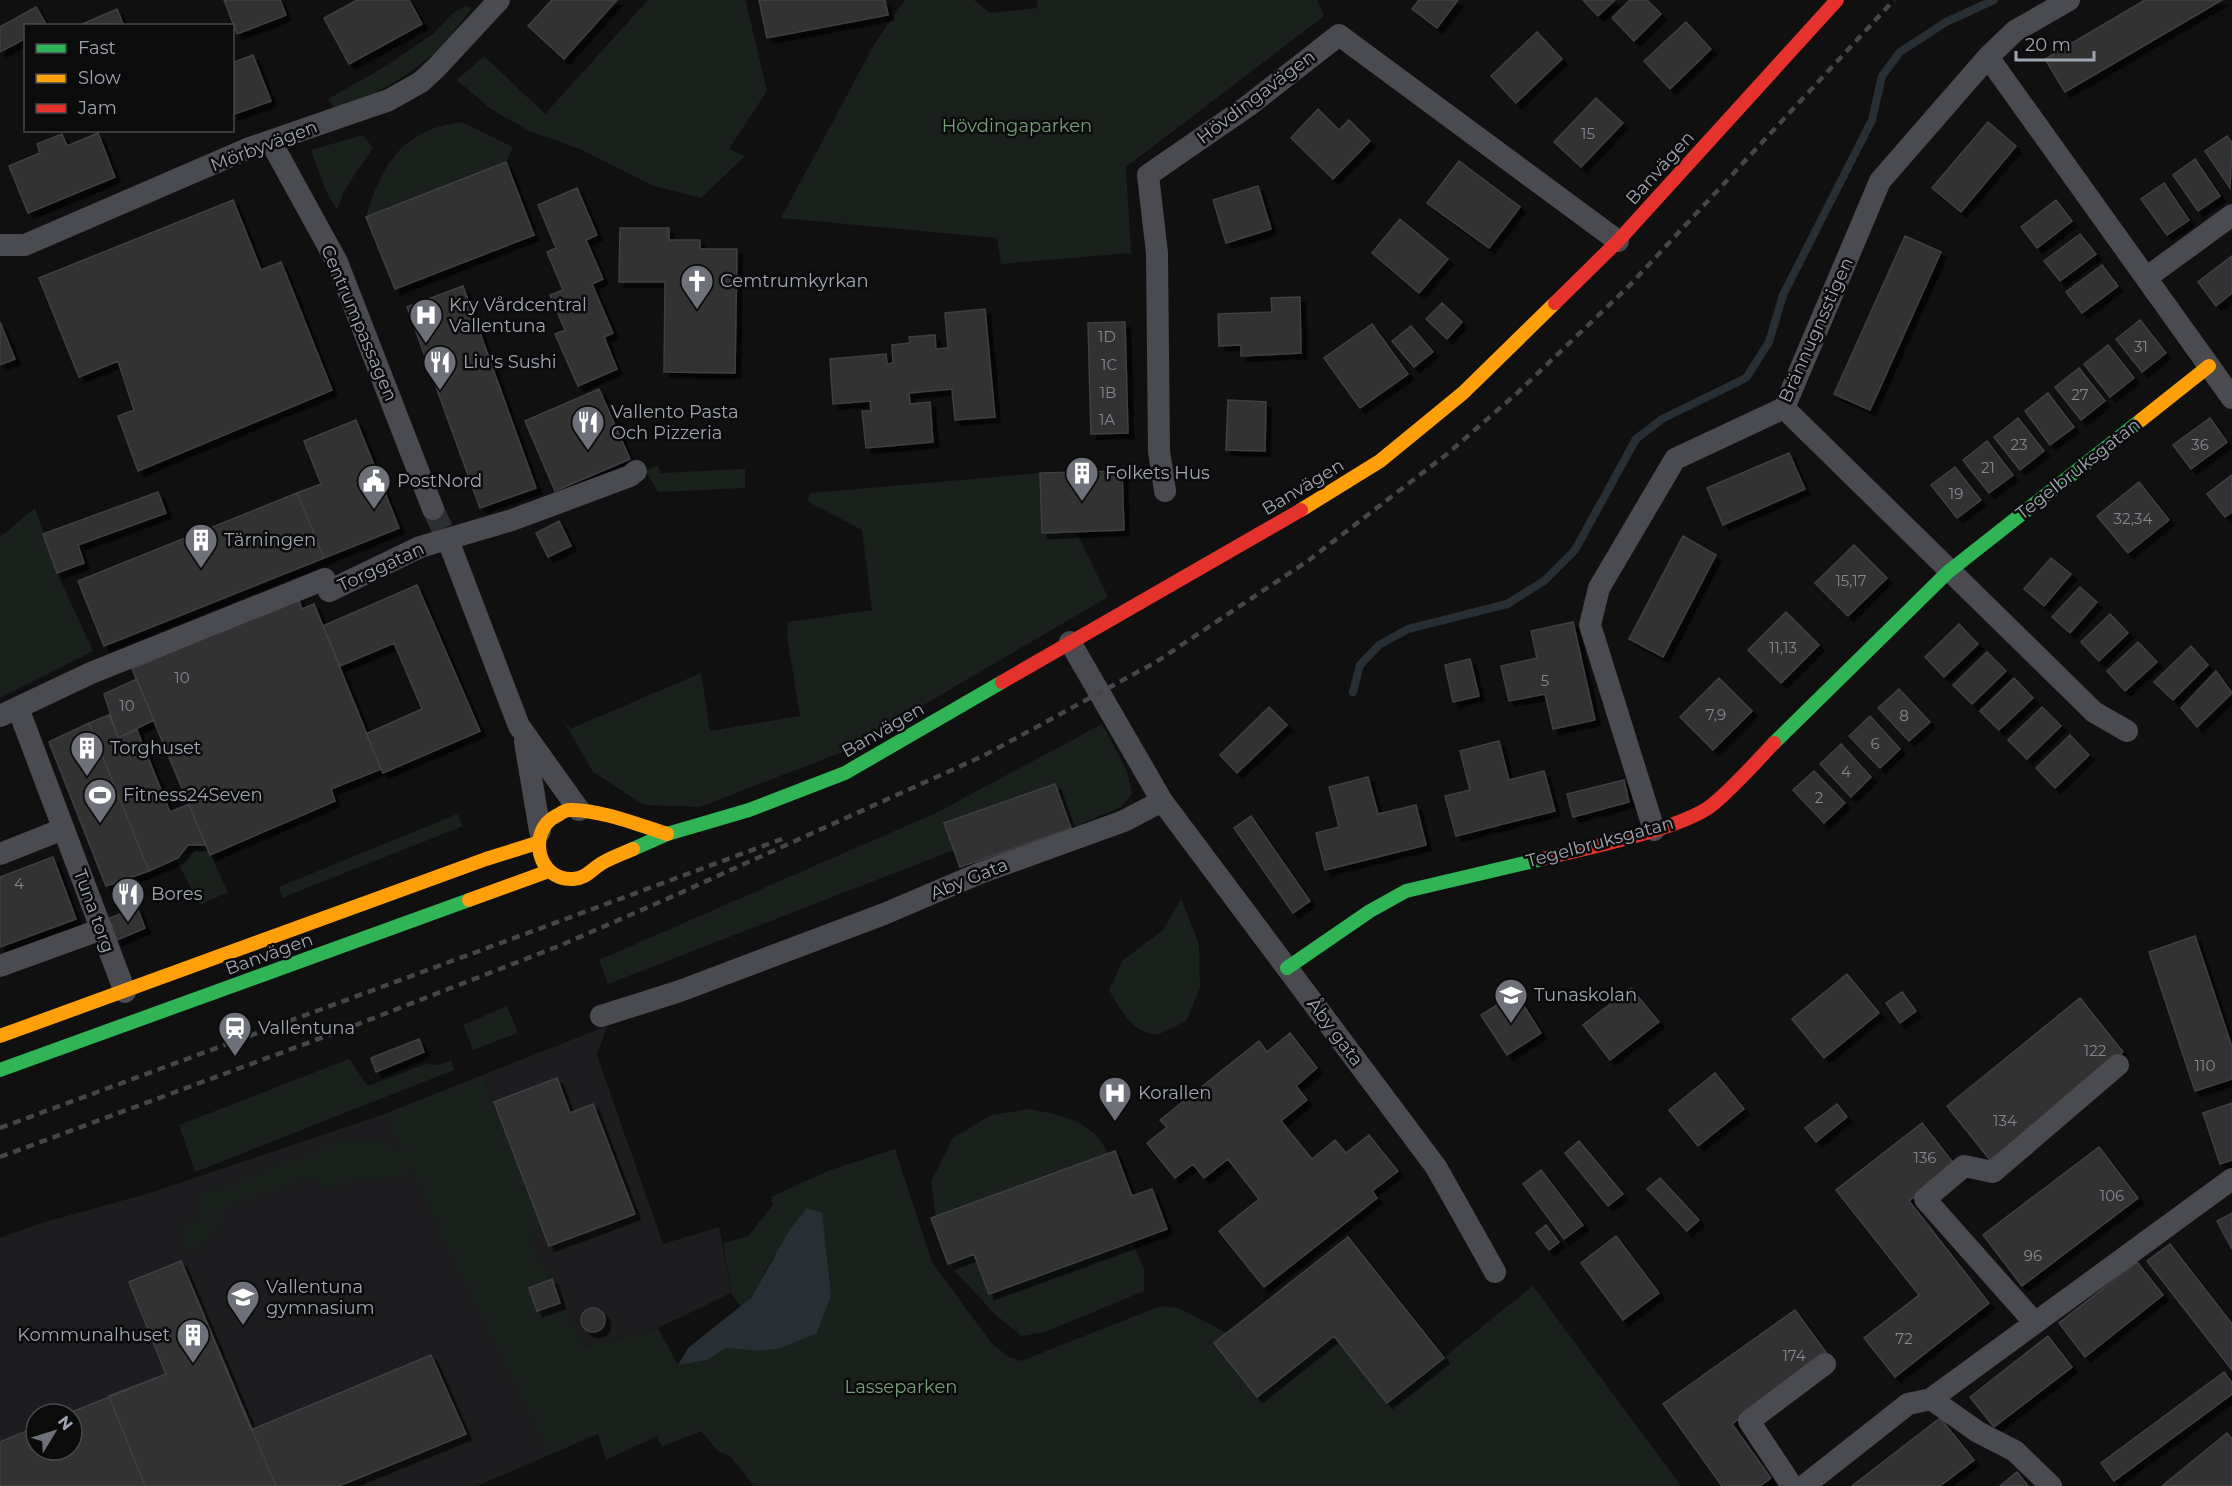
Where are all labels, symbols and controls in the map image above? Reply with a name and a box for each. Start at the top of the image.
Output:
legend [24,24,234,132]
scale bar [2016,24,2094,62]
text: 20 m [2025,34,2071,56]
text: Fast [78,37,116,59]
street label: Hövdingavägen [1192,45,1320,149]
text: Slow [78,67,121,89]
text: Jam [77,97,117,119]
park label: Hövdingaparken [942,115,1092,137]
street label: Mörbyvägen [208,116,320,176]
house number: 15 [1581,124,1595,143]
street label: Banvägen [1621,127,1699,209]
street label: Centrumpassagen [316,242,402,404]
street label: Brännugnsstigen [1774,254,1858,406]
church icon: Cemtrumkyrkan [679,263,715,310]
place label: Cemtrumkyrkan [720,270,869,292]
place label: Kry Vårdcentral Vallentuna [449,294,587,337]
hospital icon: Kry Vårdcentral Vallentuna [408,297,444,344]
house number: 1D [1098,327,1116,346]
house number: 31 [2134,337,2148,356]
restaurant icon: Liu's Sushi [422,344,458,391]
place label: Liu's Sushi [463,351,557,373]
house number: 1C [1101,355,1117,374]
house number: 1B [1100,383,1116,402]
house number: 27 [2071,385,2089,404]
place label: Vallento Pasta Och Pizzeria [611,401,739,444]
restaurant icon: Vallento Pasta Och Pizzeria [570,404,606,451]
house number: 1A [1099,410,1115,429]
street label: Tegelbruksgatan [2011,414,2145,524]
house number: 23 [2011,435,2027,454]
house number: 36 [2191,435,2209,454]
street label: Banvägen [1258,454,1348,520]
building icon: Folkets Hus [1064,455,1100,502]
house number: 21 [1981,458,1995,477]
place label: Folkets Hus [1105,462,1210,484]
public building icon: PostNord [356,463,392,510]
place label: PostNord [397,470,482,492]
house number: 19 [1949,484,1963,503]
house number: 32,34 [2114,509,2152,528]
building icon: Tärningen [183,522,219,569]
place label: Tärningen [224,529,316,551]
street label: Torggatan [334,537,428,597]
house number: 15,17 [1835,571,1867,590]
house number: 11,13 [1769,638,1797,657]
house number: 10 [174,668,190,687]
house number: 5 [1541,671,1549,690]
house number: 10 [119,696,135,715]
street label: Banvägen [838,698,928,762]
house number: 7,9 [1706,705,1726,724]
house number: 8 [1899,706,1909,725]
building icon: Torghuset [69,730,105,777]
house number: 6 [1870,734,1880,753]
place label: Torghuset [110,737,201,759]
house number: 4 [1841,762,1851,781]
sports icon: Fitness24Seven [82,777,118,824]
place label: Fitness24Seven [123,784,263,806]
house number: 2 [1815,788,1823,807]
street label: Tegelbruksgatan [1524,812,1676,872]
street label: Aby Gata [927,854,1011,904]
street label: Tuna torg [69,866,119,956]
house number: 4 [14,874,24,893]
restaurant icon: Bores [110,876,146,923]
place label: Bores [151,883,203,905]
street label: Banvägen [222,928,316,980]
school or university icon: Tunaskolan [1493,977,1529,1024]
place label: Tunaskolan [1534,984,1637,1006]
street label: Åby gata [1302,993,1369,1071]
station icon: Vallentuna [217,1010,253,1057]
place label: Vallentuna [258,1017,355,1039]
house number: 122 [2084,1041,2106,1060]
house number: 110 [2195,1056,2215,1075]
hospital icon: Korallen [1097,1075,1133,1122]
place label: Korallen [1138,1082,1211,1104]
house number: 134 [1993,1111,2017,1130]
house number: 136 [1913,1148,1937,1167]
house number: 106 [2100,1186,2124,1205]
house number: 96 [2024,1246,2042,1265]
place label: Vallentuna gymnasium [266,1276,375,1319]
school or university icon: Vallentuna gymnasium [225,1279,261,1326]
building icon: Kommunalhuset [175,1317,211,1364]
place label: Kommunalhuset [17,1324,170,1346]
house number: 72 [1895,1329,1913,1348]
house number: 174 [1782,1346,1806,1365]
park label: Lasseparken [845,1376,957,1398]
north arrow [24,1402,84,1462]
text: N [54,1412,77,1434]

